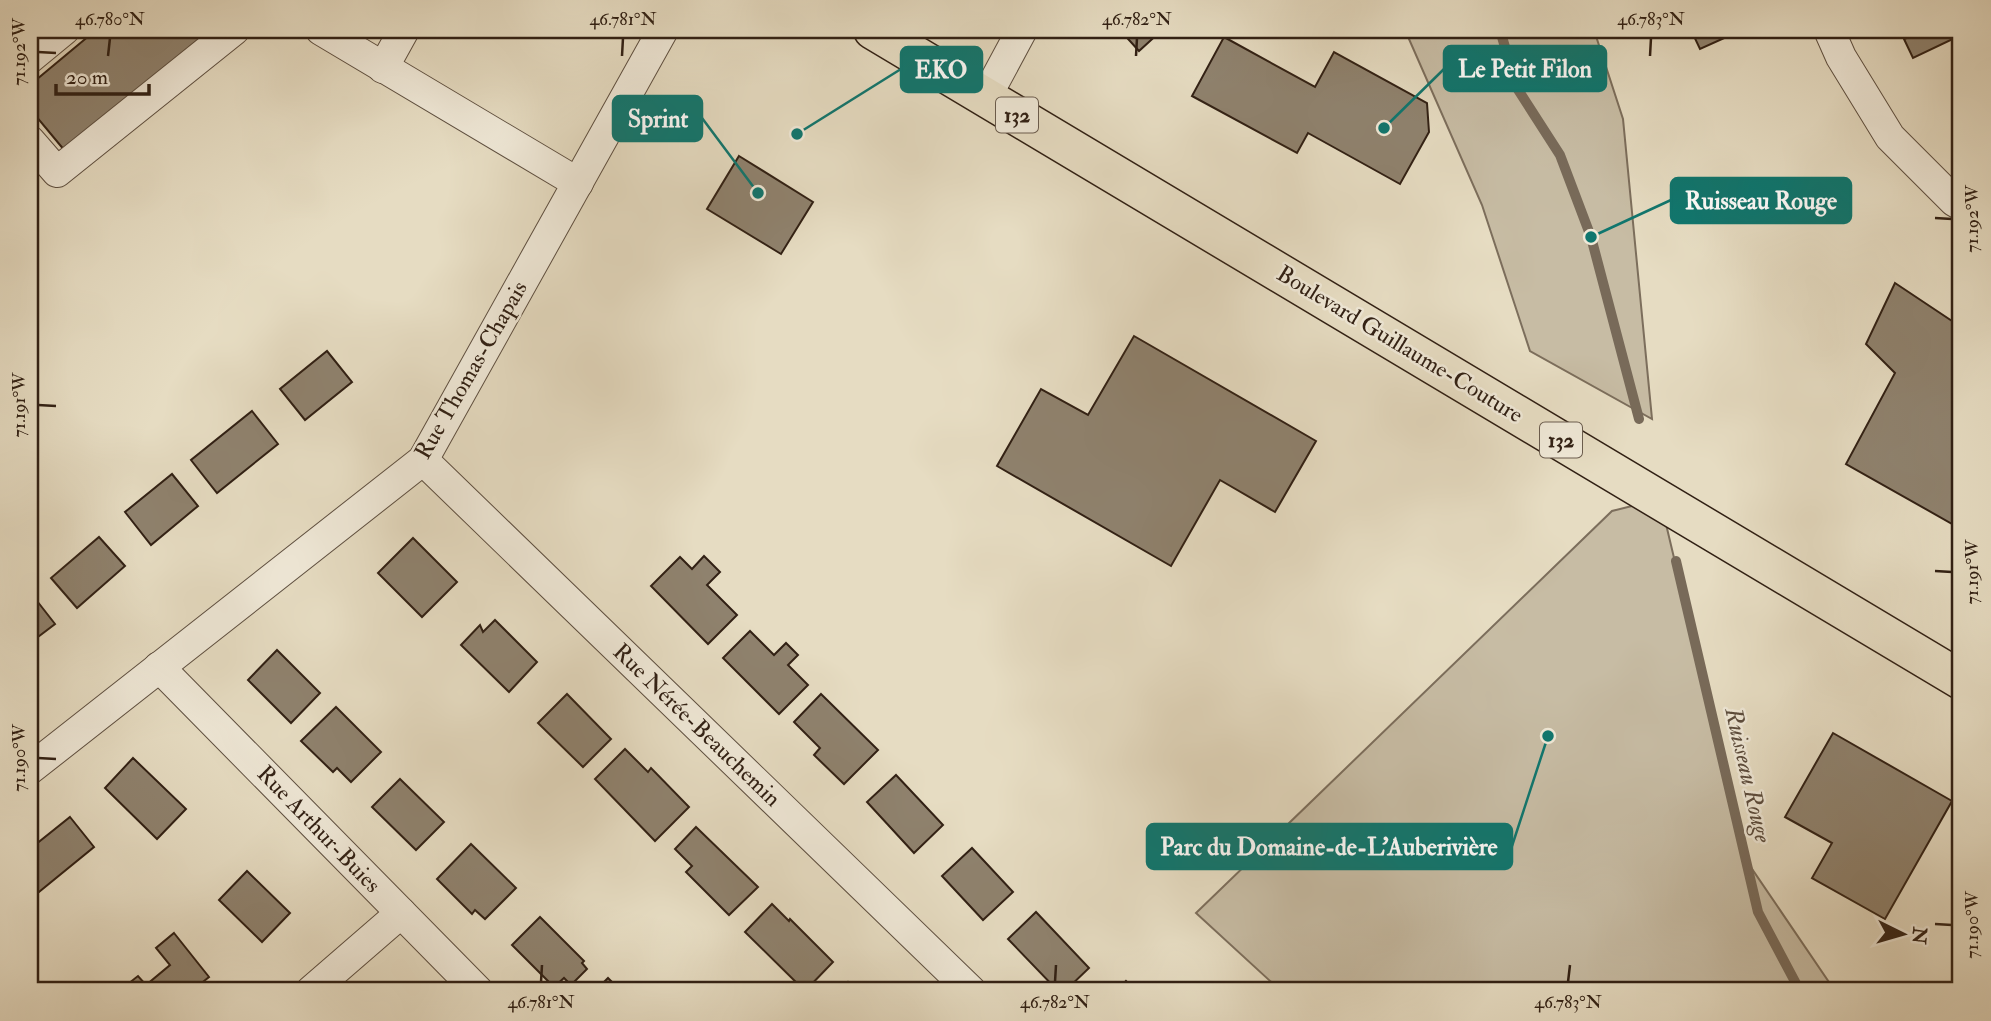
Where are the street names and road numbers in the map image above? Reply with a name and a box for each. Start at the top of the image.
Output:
road number: 132 [996,97,1038,132]
street label: Boulevard Guillaume-Couture [1272,259,1529,429]
street label: Rue Thomas-Chapais [408,276,535,465]
road number: 132 [1540,422,1582,458]
street label: Rue Nérée-Beauchemin [607,637,787,813]
street label: Rue Arthur-Buies [251,759,387,899]

